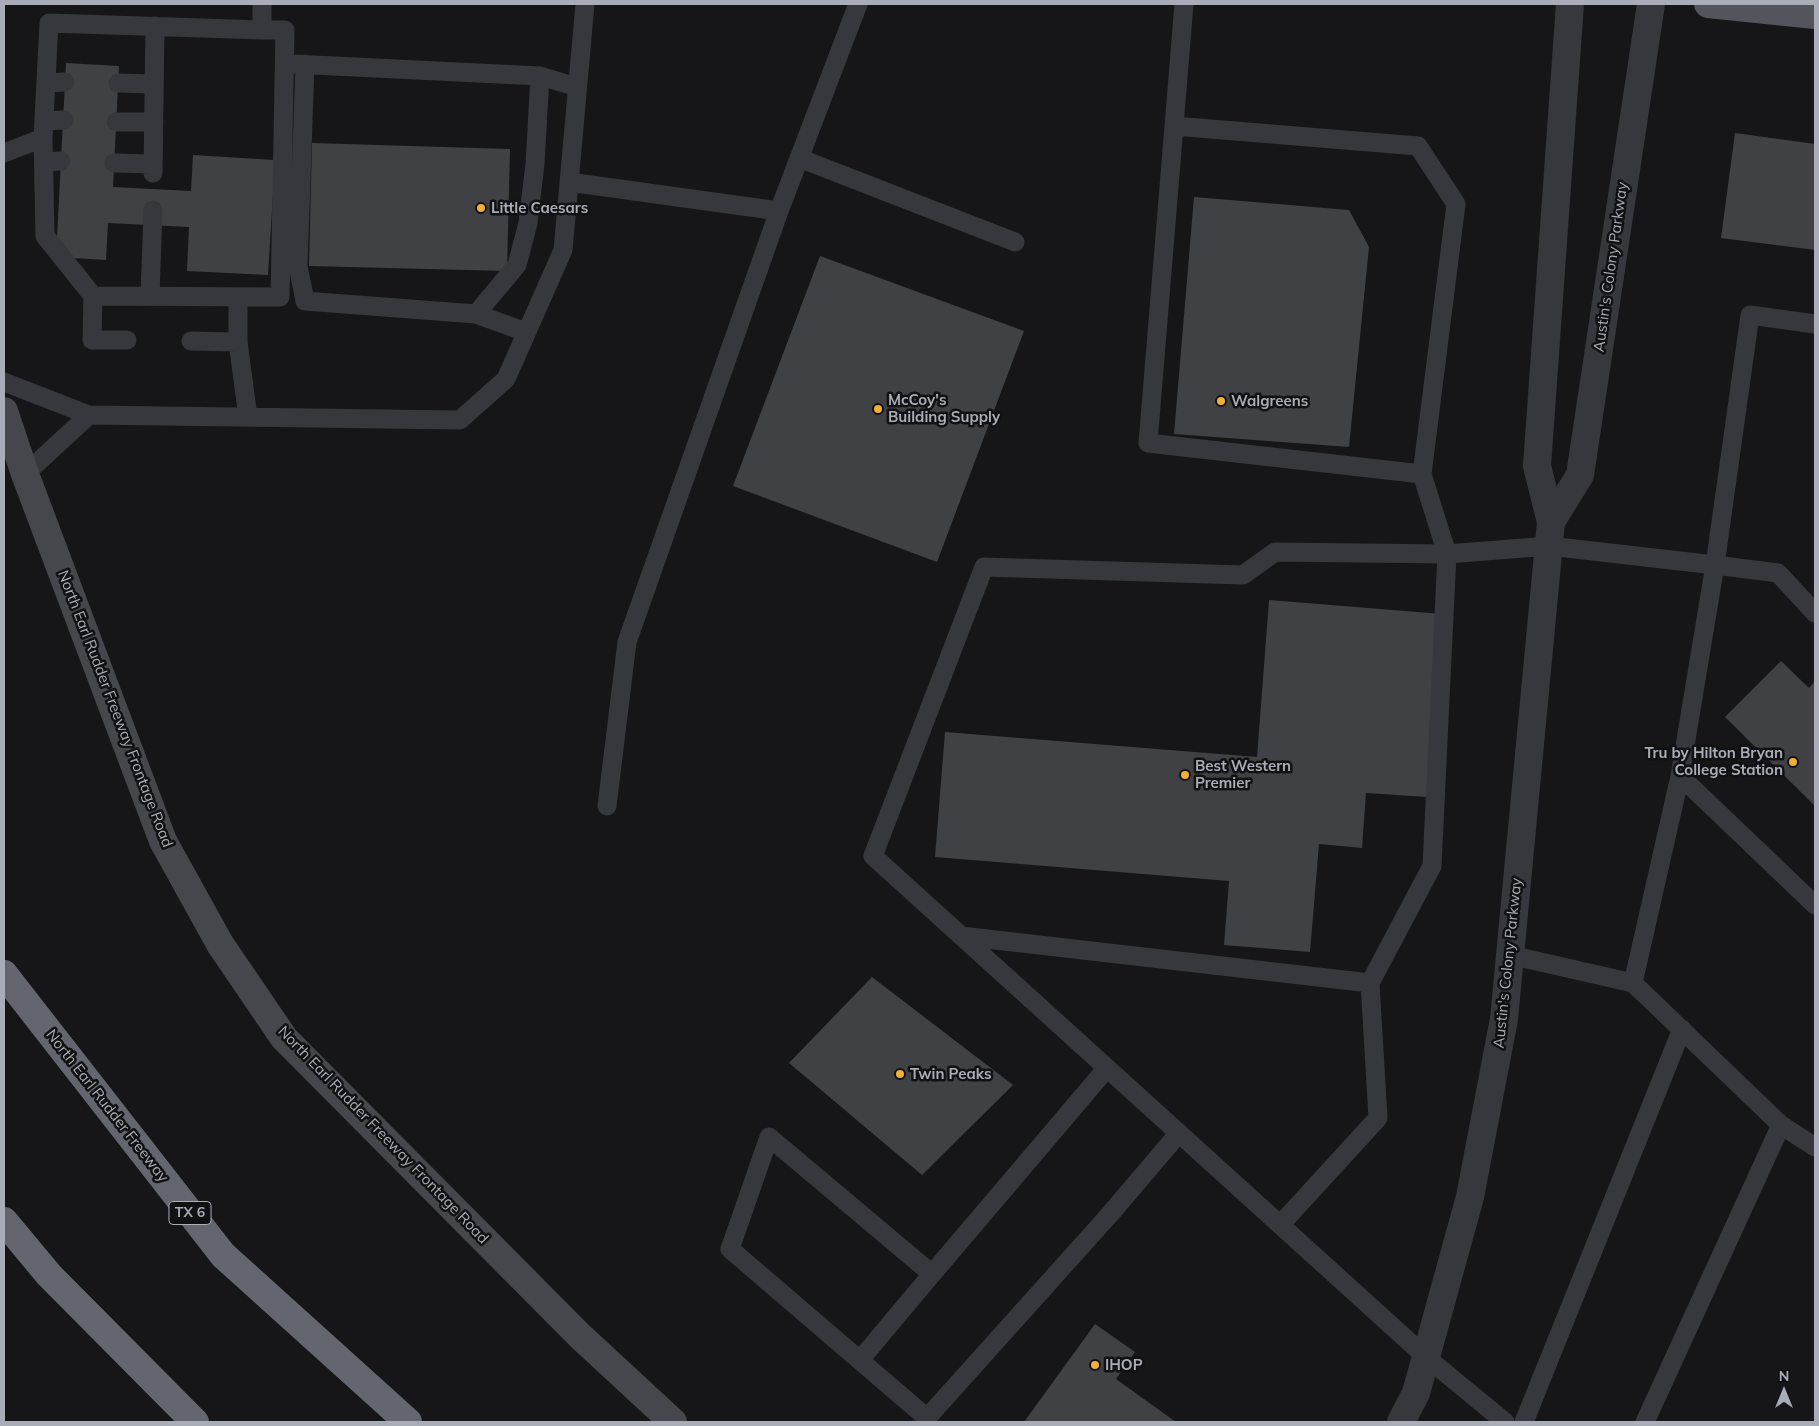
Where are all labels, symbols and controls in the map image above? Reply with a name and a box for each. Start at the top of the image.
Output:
street label: Austin's Colony Parkway [1590,181,1632,353]
place label: Little Caesars [491,199,588,217]
marker: Little Caesars [475,202,487,214]
place label: McCoy's Building Supply [888,391,1000,426]
place label: Walgreens [1231,392,1308,410]
marker: Walgreens [1215,395,1227,407]
marker: McCoy's Building Supply [872,403,884,415]
street label: North Earl Rudder Freeway Frontage Road [54,568,176,850]
place label: Tru by Hilton Bryan College Station [1644,744,1783,779]
marker: Tru by Hilton Bryan College Station [1787,756,1799,768]
place label: Best Western Premier [1195,757,1291,792]
marker: Best Western Premier [1179,769,1191,781]
street label: Austin's Colony Parkway [1490,877,1526,1049]
street label: North Earl Rudder Freeway Frontage Road [274,1022,492,1248]
street label: North Earl Rudder Freeway [42,1026,172,1186]
place label: Twin Peaks [910,1065,991,1083]
marker: Twin Peaks [894,1068,906,1080]
road number: TX 6 [169,1202,211,1224]
place label: IHOP [1105,1356,1143,1374]
marker: IHOP [1089,1359,1101,1371]
north arrow [1759,1366,1809,1416]
text: N [1779,1367,1789,1385]

